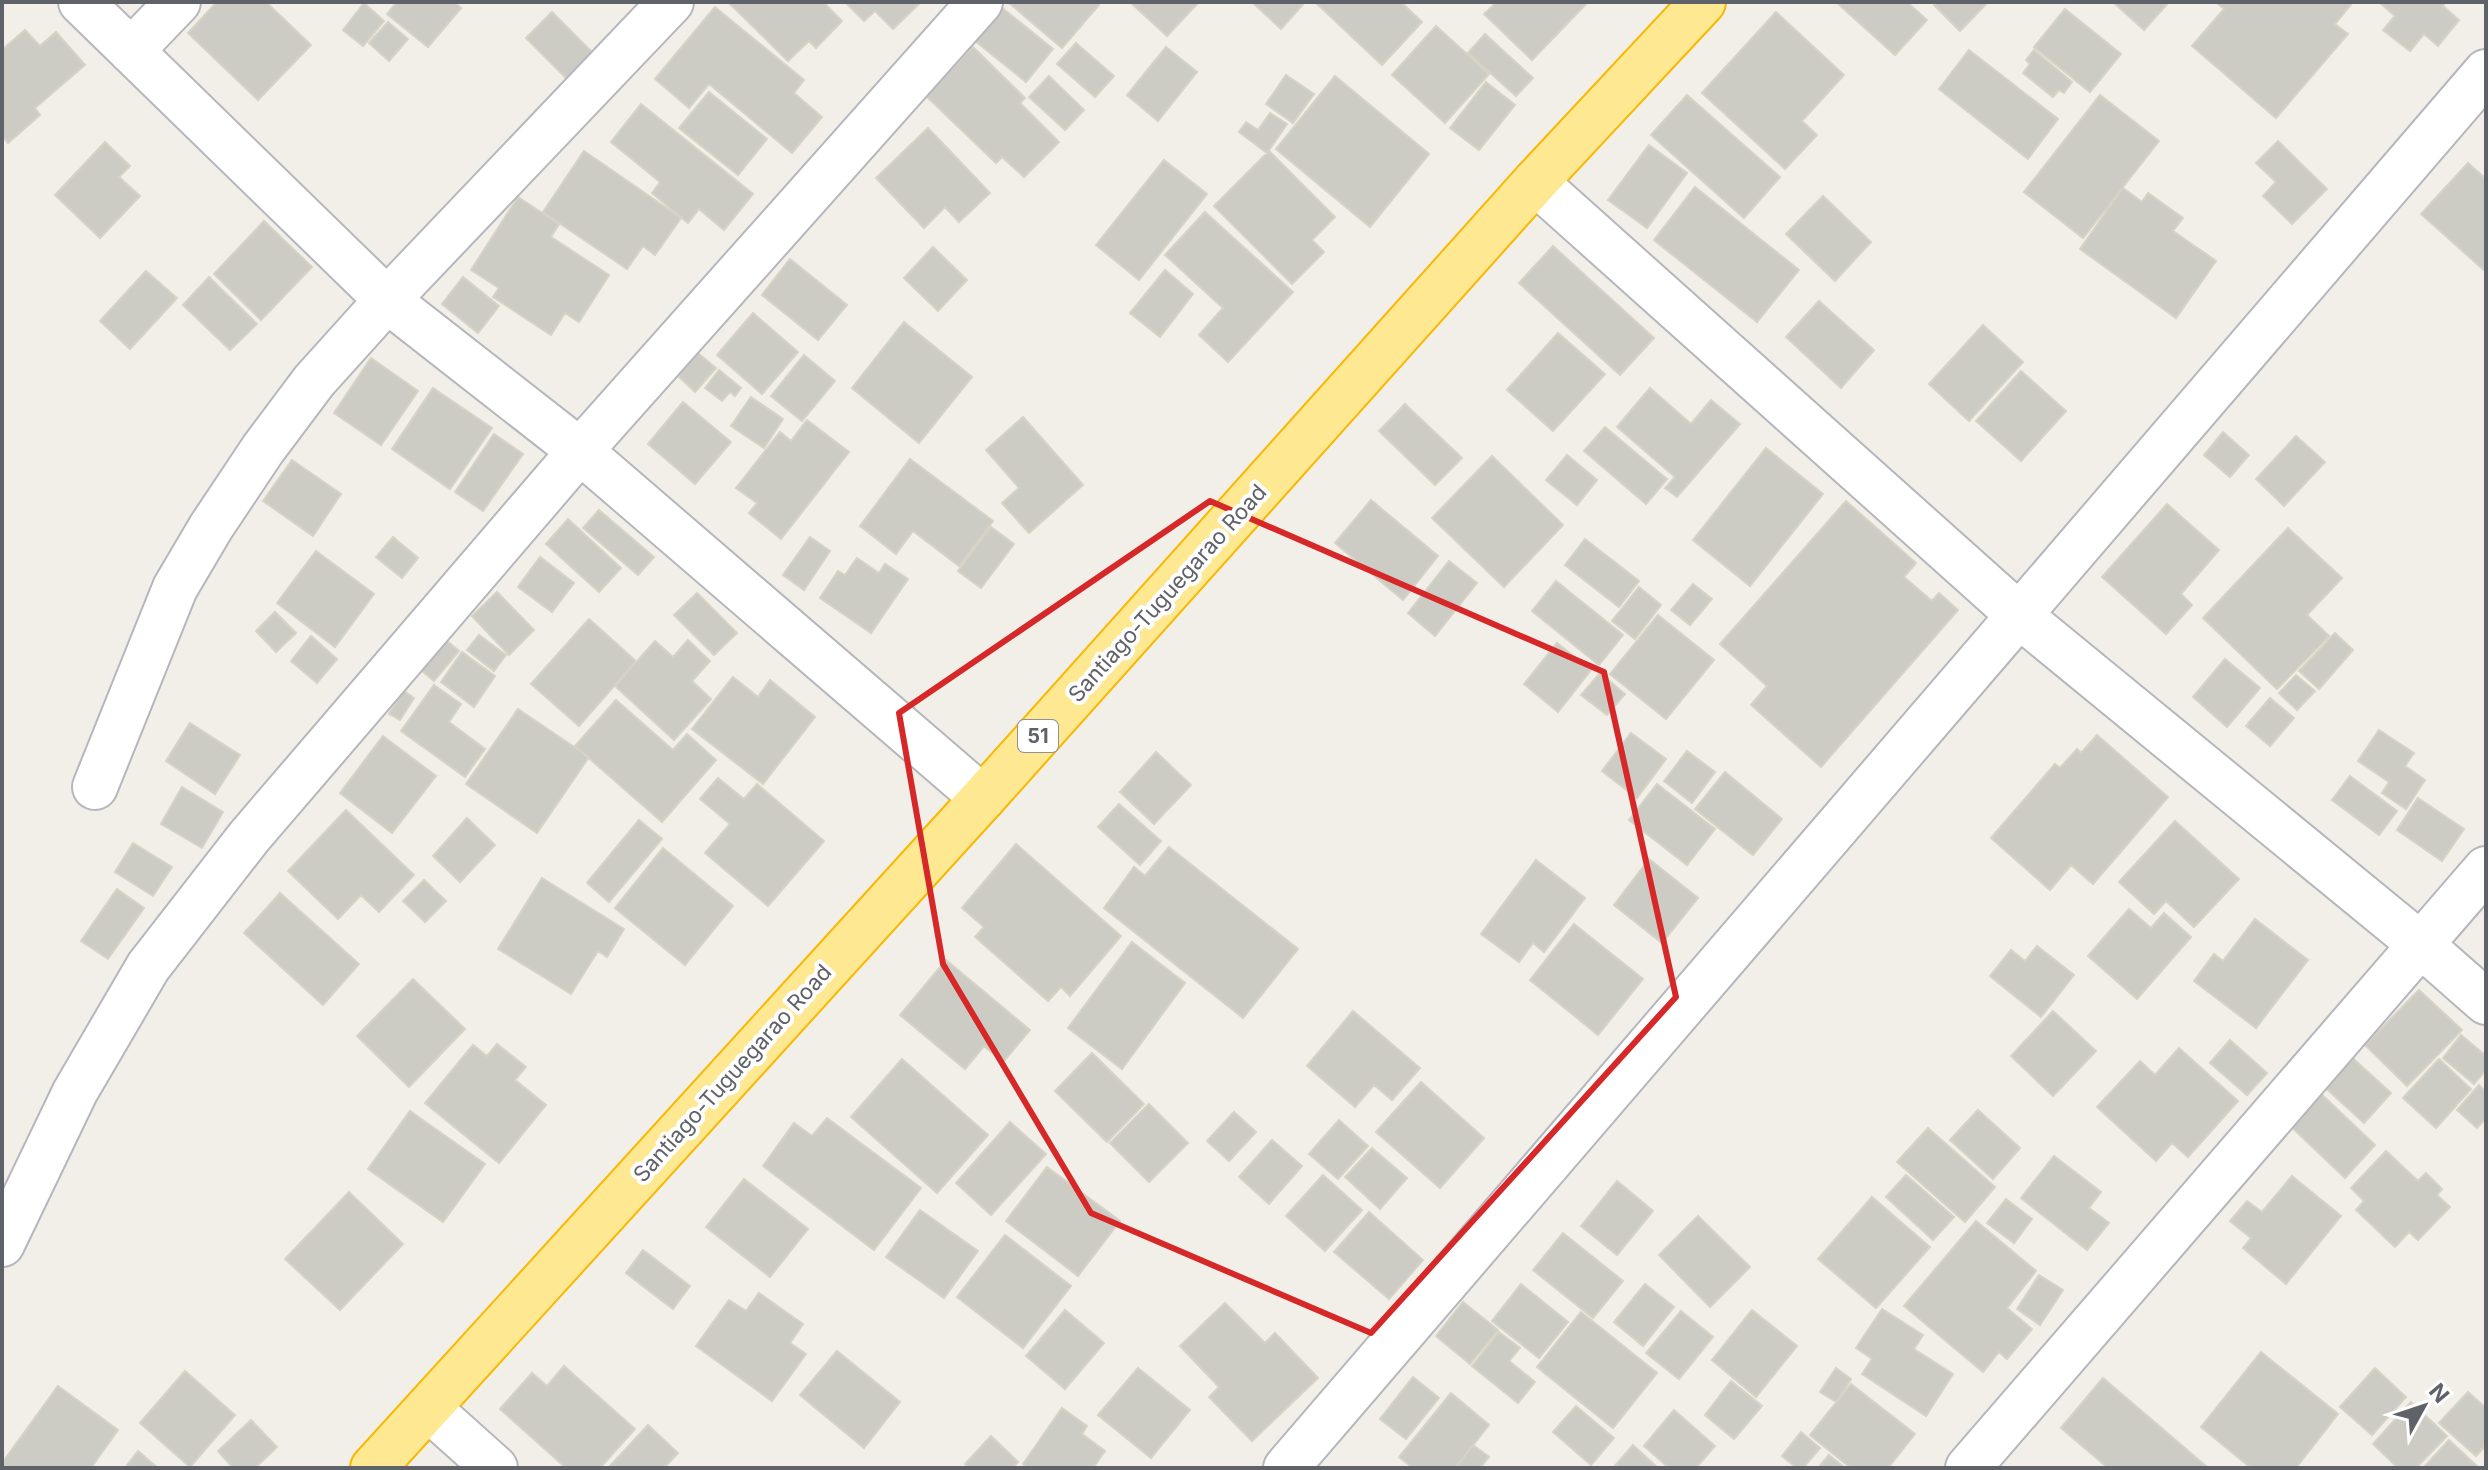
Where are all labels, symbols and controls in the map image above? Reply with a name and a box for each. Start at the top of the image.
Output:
street label: Santiago-Tuguegarao Road [1063,479,1271,707]
road number: 51 [1018,720,1058,752]
street label: Santiago-Tuguegarao Road [628,959,836,1187]
north arrow [2384,1366,2464,1446]
text: N [2424,1378,2455,1408]

